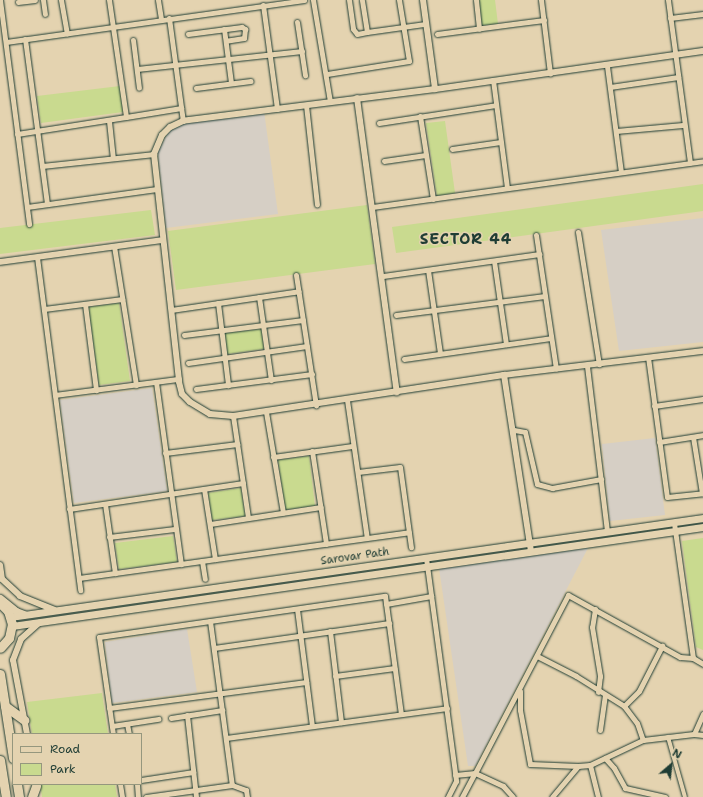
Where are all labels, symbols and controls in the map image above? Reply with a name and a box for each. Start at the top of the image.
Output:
district label: SECTOR 44 [420,231,512,249]
street label: Sarovar Path [320,546,390,568]
legend [12,733,142,785]
text: Road [50,741,80,757]
north arrow [651,745,691,785]
text: N [669,745,684,763]
text: Park [50,761,76,777]

